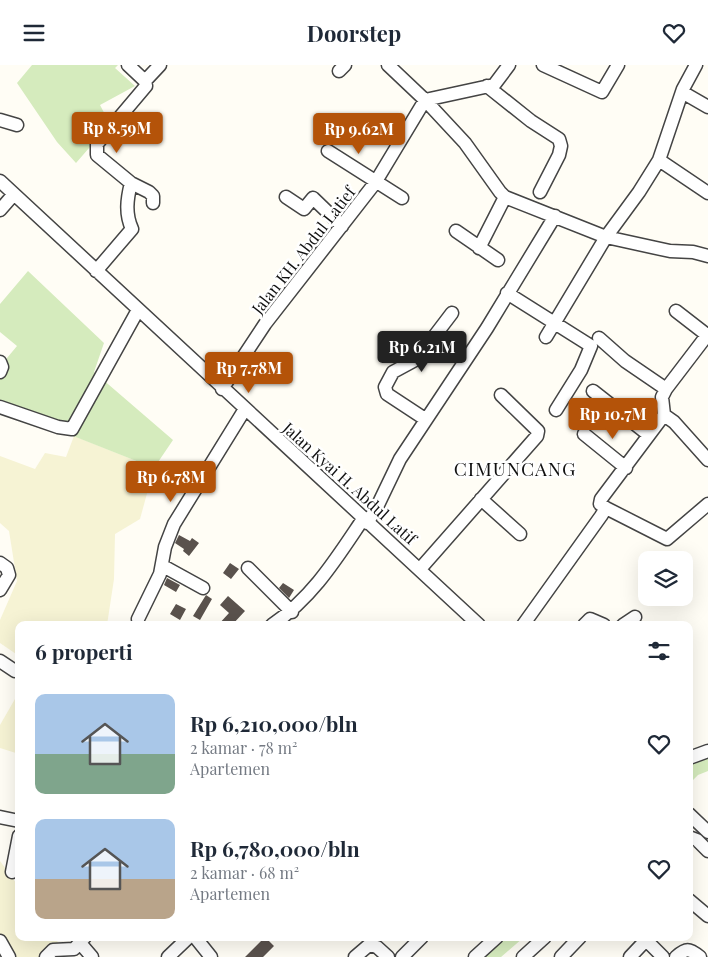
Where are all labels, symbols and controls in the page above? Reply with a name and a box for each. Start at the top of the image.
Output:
text: Doorstep [307,18,401,48]
icon: menu [20,19,48,47]
icon: heart [660,19,688,47]
pin: Rp 8.59M [65,111,169,154]
pin: Rp 9.62M [307,113,411,155]
text: Rp 8.59M [83,117,151,138]
text: Rp 9.62M [324,118,394,139]
street label: Jalan KH. Abdul Latief [246,181,360,319]
pin: Rp 6.21M [370,331,474,373]
text: Rp 6.21M [388,336,456,357]
pin: Rp 7.78M [197,351,301,394]
text: Rp 7.78M [216,357,282,378]
pin: Rp 10.7M [561,397,665,440]
text: Rp 10.7M [580,403,646,424]
street label: Jalan Kyai H. Abdul Latif [278,417,423,550]
district label: CIMUNCANG [454,455,576,481]
pin: Rp 6.78M [119,461,223,503]
text: Rp 6.78M [137,466,205,487]
map controls [638,551,693,606]
button: layers [638,551,693,606]
text: 6 properti [35,637,133,665]
icon: filters [645,637,673,665]
text: Rp 6,210,000/bln [190,709,358,737]
icon: home [75,714,135,774]
icon: heart [645,730,673,758]
text: 2 kamar · 78 m² [190,737,297,758]
text: Apartemen [190,758,270,779]
text: Rp 6,780,000/bln [190,834,360,862]
icon: home [75,839,135,899]
icon: heart [645,855,673,883]
text: 2 kamar · 68 m² [190,862,299,883]
text: Apartemen [190,883,270,904]

